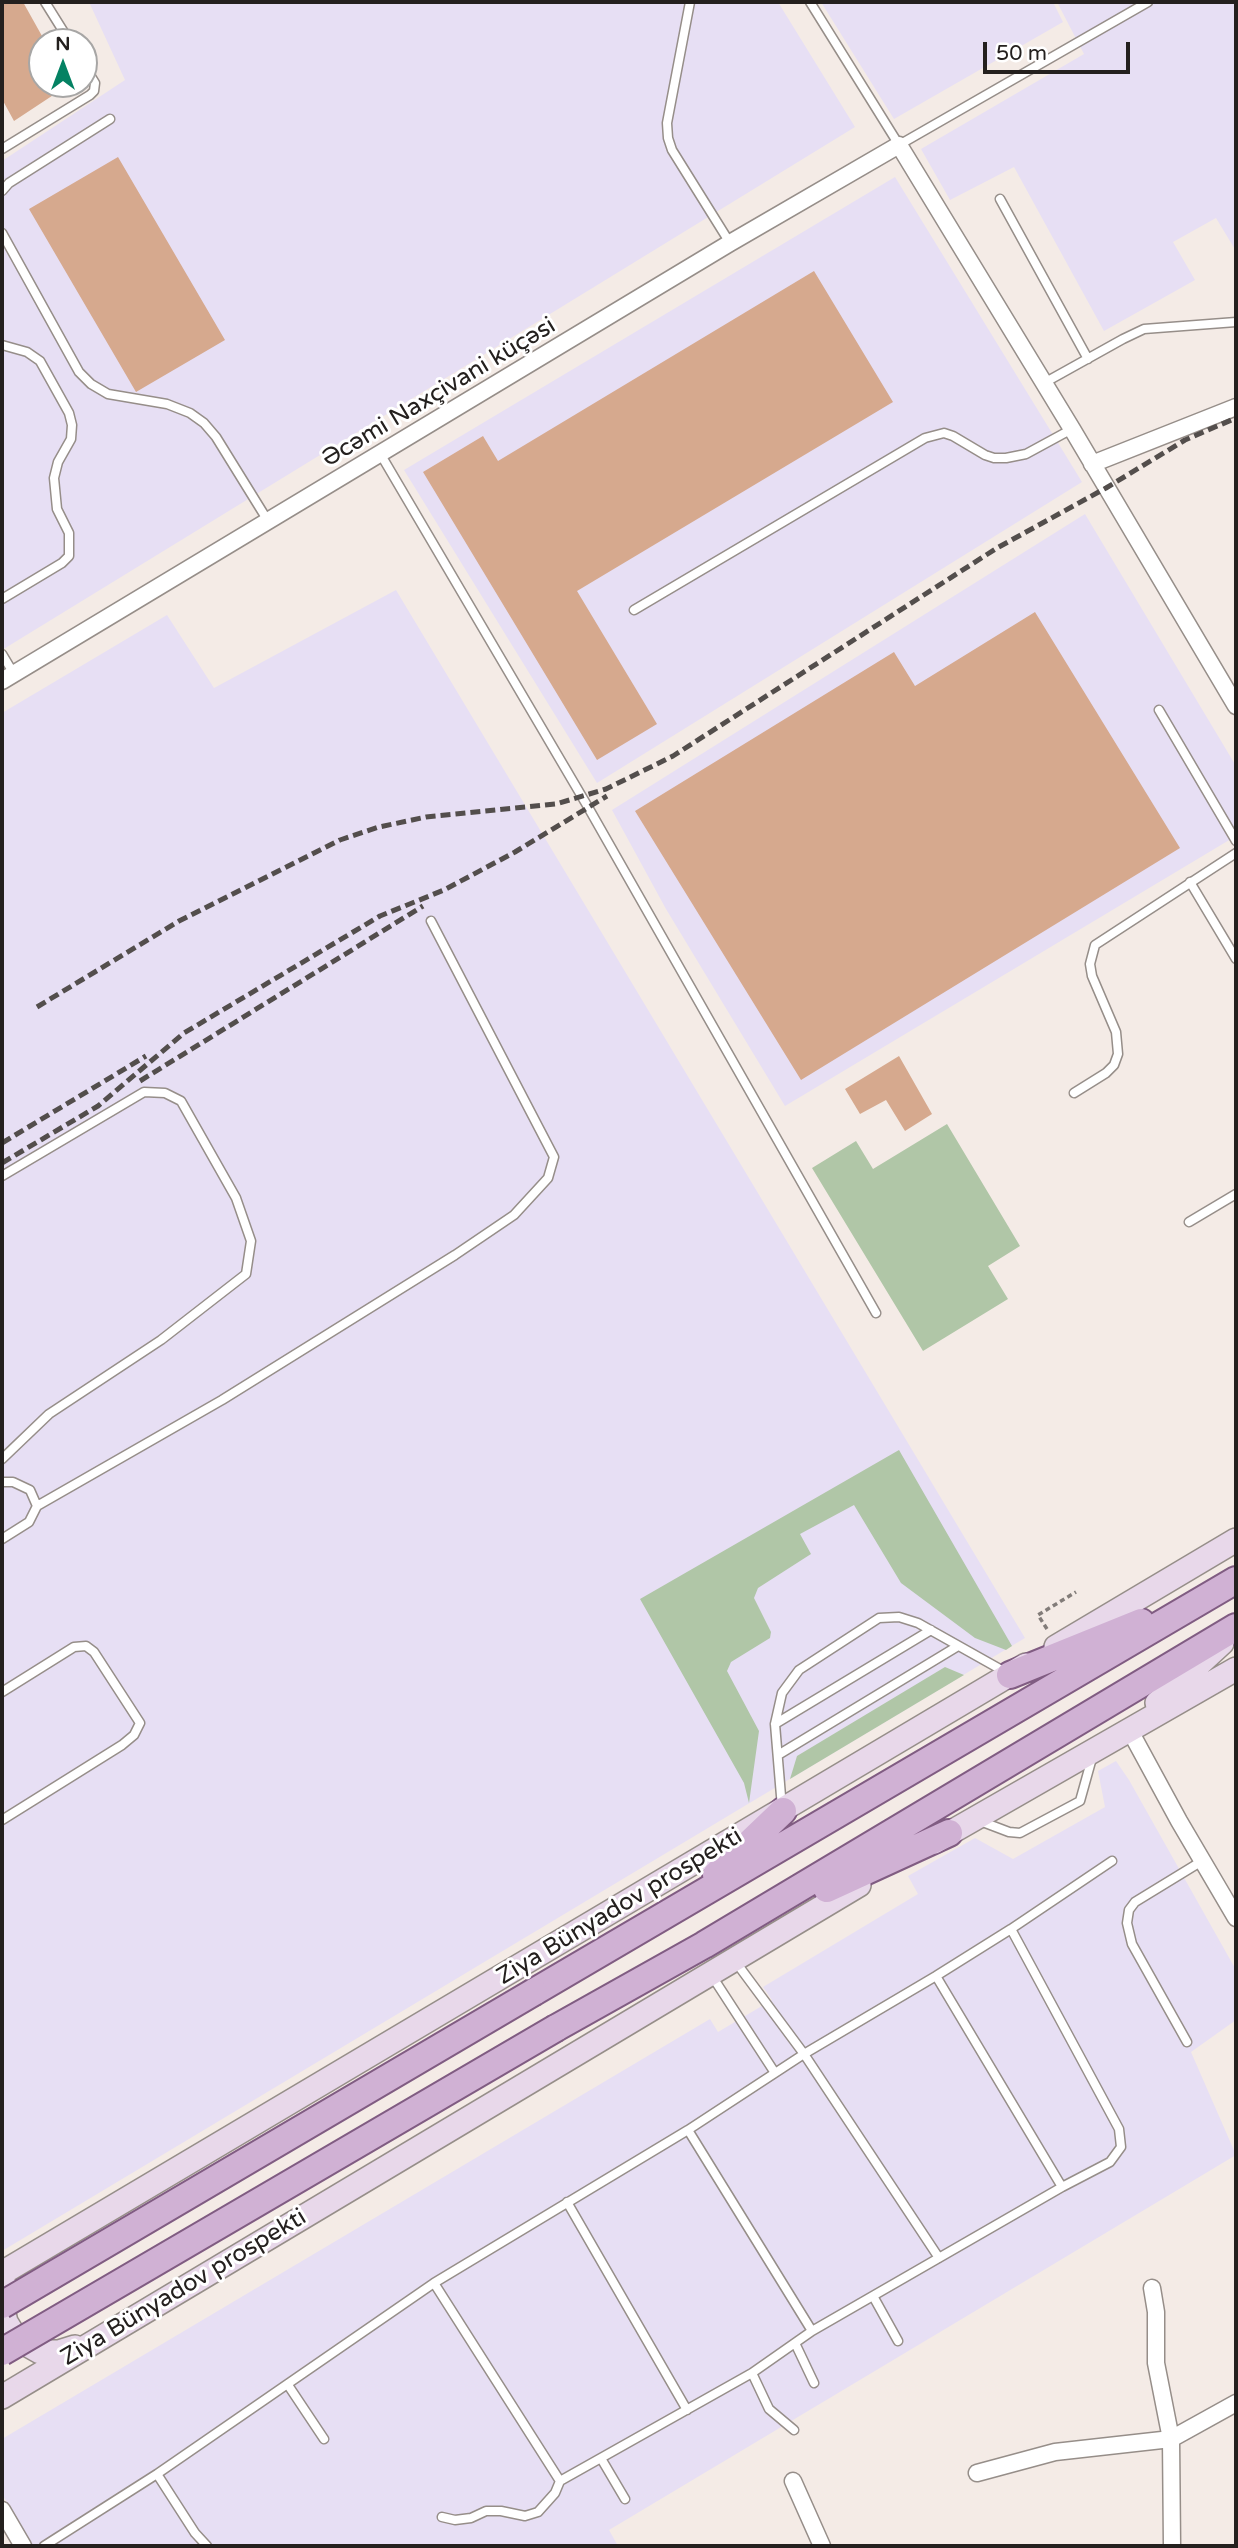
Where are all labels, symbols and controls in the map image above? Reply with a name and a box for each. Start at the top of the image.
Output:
north arrow [28,28,98,98]
scale bar [986,28,1133,72]
text: N [55,33,71,55]
text: 50 m [996,41,1047,66]
street label: Əcəmi Naxçivani küçəsi [317,312,561,474]
street label: Ziya Bünyadov prospekti [492,1822,748,1992]
street label: Ziya Bünyadov prospekti [56,2203,312,2373]

